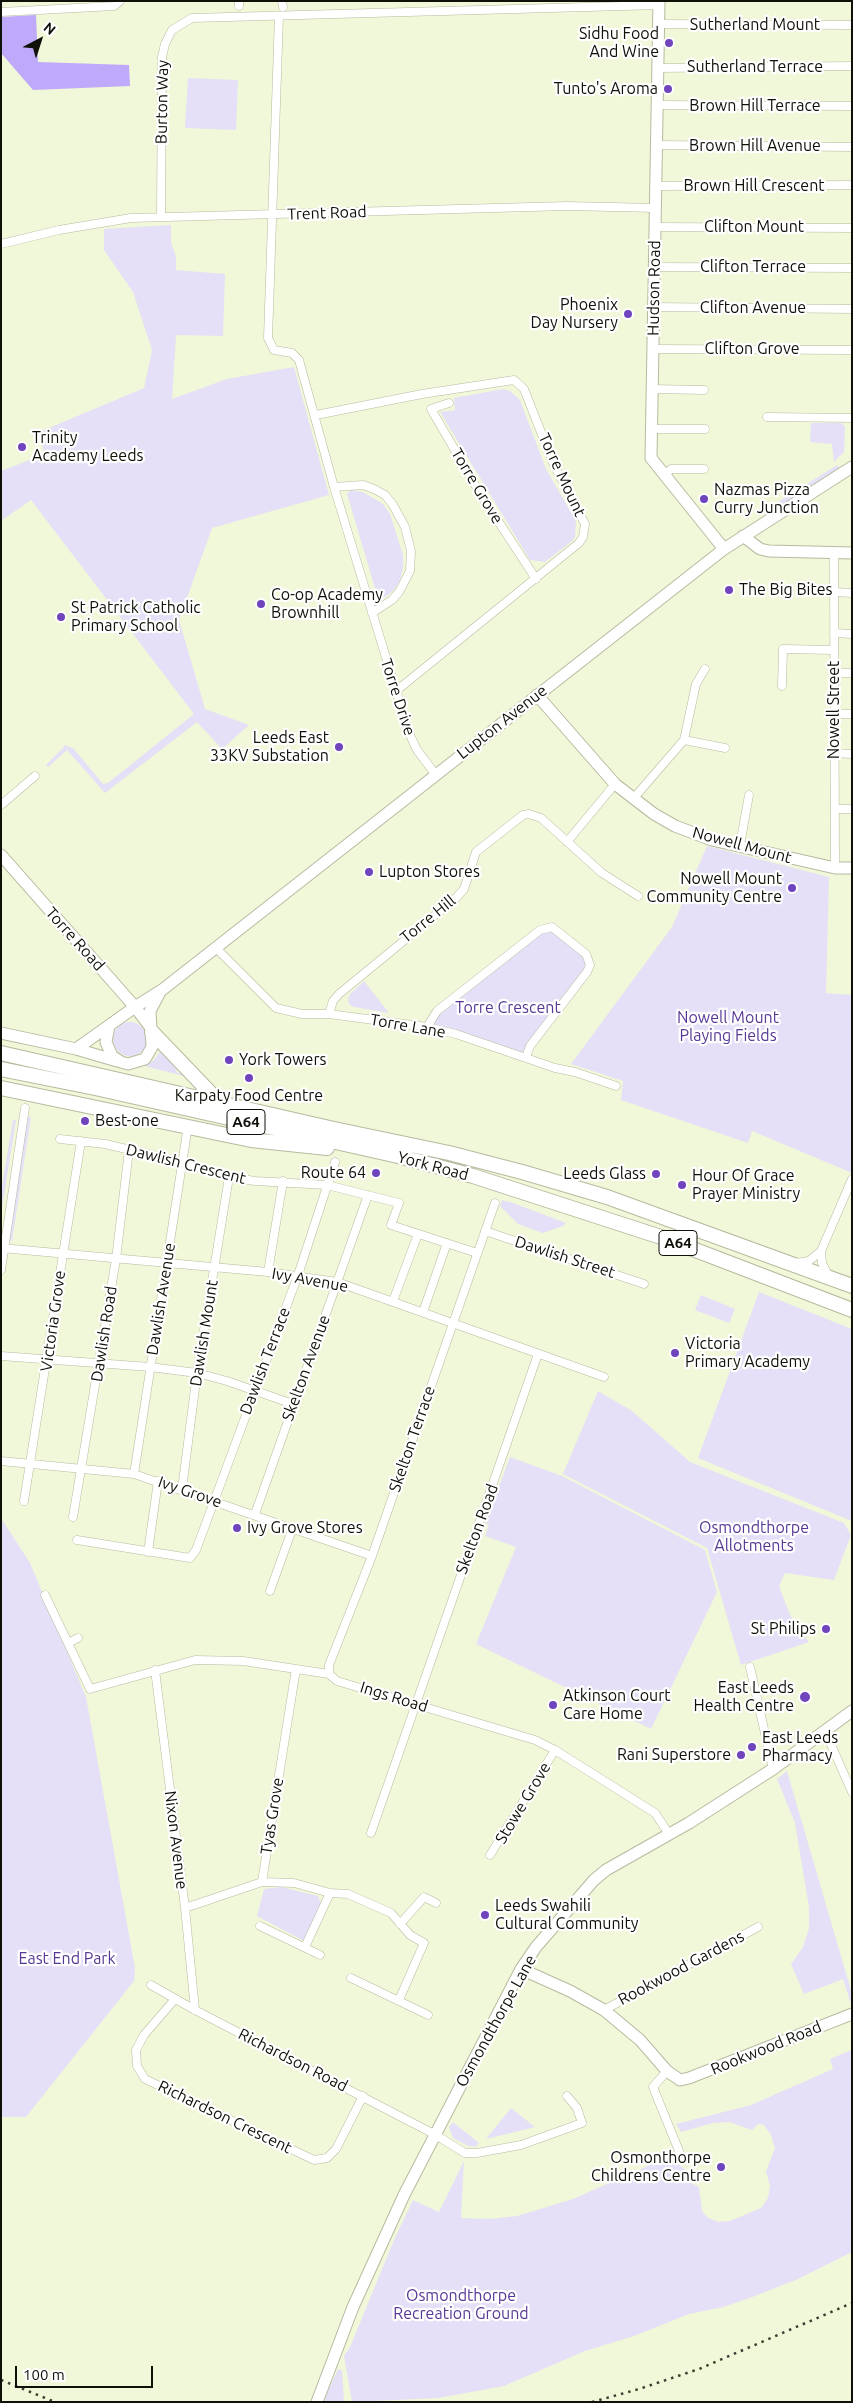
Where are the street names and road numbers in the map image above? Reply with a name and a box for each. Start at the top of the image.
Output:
street label: Sutherland Mount [690,15,820,35]
street label: Sutherland Terrace [687,57,823,77]
street label: Burton Way [152,60,172,144]
street label: Brown Hill Terrace [689,96,821,116]
street label: Brown Hill Avenue [689,136,821,156]
street label: Brown Hill Crescent [683,176,825,196]
street label: Trent Road [287,202,367,224]
street label: Clifton Mount [704,217,804,237]
street label: Hudson Road [644,240,664,336]
street label: Clifton Terrace [700,257,806,277]
street label: Clifton Avenue [700,298,806,318]
street label: Clifton Grove [705,339,799,359]
street label: Torre Mount [534,430,590,520]
street label: Torre Grove [447,445,507,527]
street label: Torre Drive [377,656,419,738]
street label: Nowell Street [824,661,844,759]
street label: Lupton Avenue [453,681,551,763]
street label: Nowell Mount [690,823,794,867]
street label: Torre Hill [396,891,460,947]
street label: Torre Road [41,903,109,975]
street label: Torre Lane [369,1010,447,1042]
road number: A64 [227,1110,265,1134]
street label: Dawlish Crescent [124,1140,248,1188]
street label: York Road [395,1147,471,1185]
road number: A64 [659,1230,697,1256]
street label: Dawlish Street [512,1232,618,1282]
street label: Dawlish Avenue [143,1241,179,1357]
street label: Ivy Avenue [270,1264,350,1296]
street label: Victoria Grove [36,1269,70,1373]
street label: Dawlish Mount [186,1278,222,1388]
street label: Dawlish Road [87,1285,121,1383]
street label: Dawlish Terrace [236,1305,294,1417]
street label: Skelton Avenue [278,1312,334,1424]
street label: Skelton Terrace [385,1383,439,1495]
street label: Ivy Grove [156,1472,224,1512]
street label: Skelton Road [452,1481,502,1577]
street label: Ings Road [358,1678,430,1716]
street label: Stowe Grove [491,1759,555,1847]
street label: Tyas Grove [256,1776,288,1856]
street label: Nixon Avenue [160,1790,192,1890]
street label: Rookwood Gardens [615,1927,747,2009]
street label: Osmondthorpe Lane [452,1952,540,2090]
street label: Rookwood Road [708,2017,824,2079]
street label: Richardson Road [235,2024,351,2096]
street label: Richardson Crescent [155,2076,295,2158]

